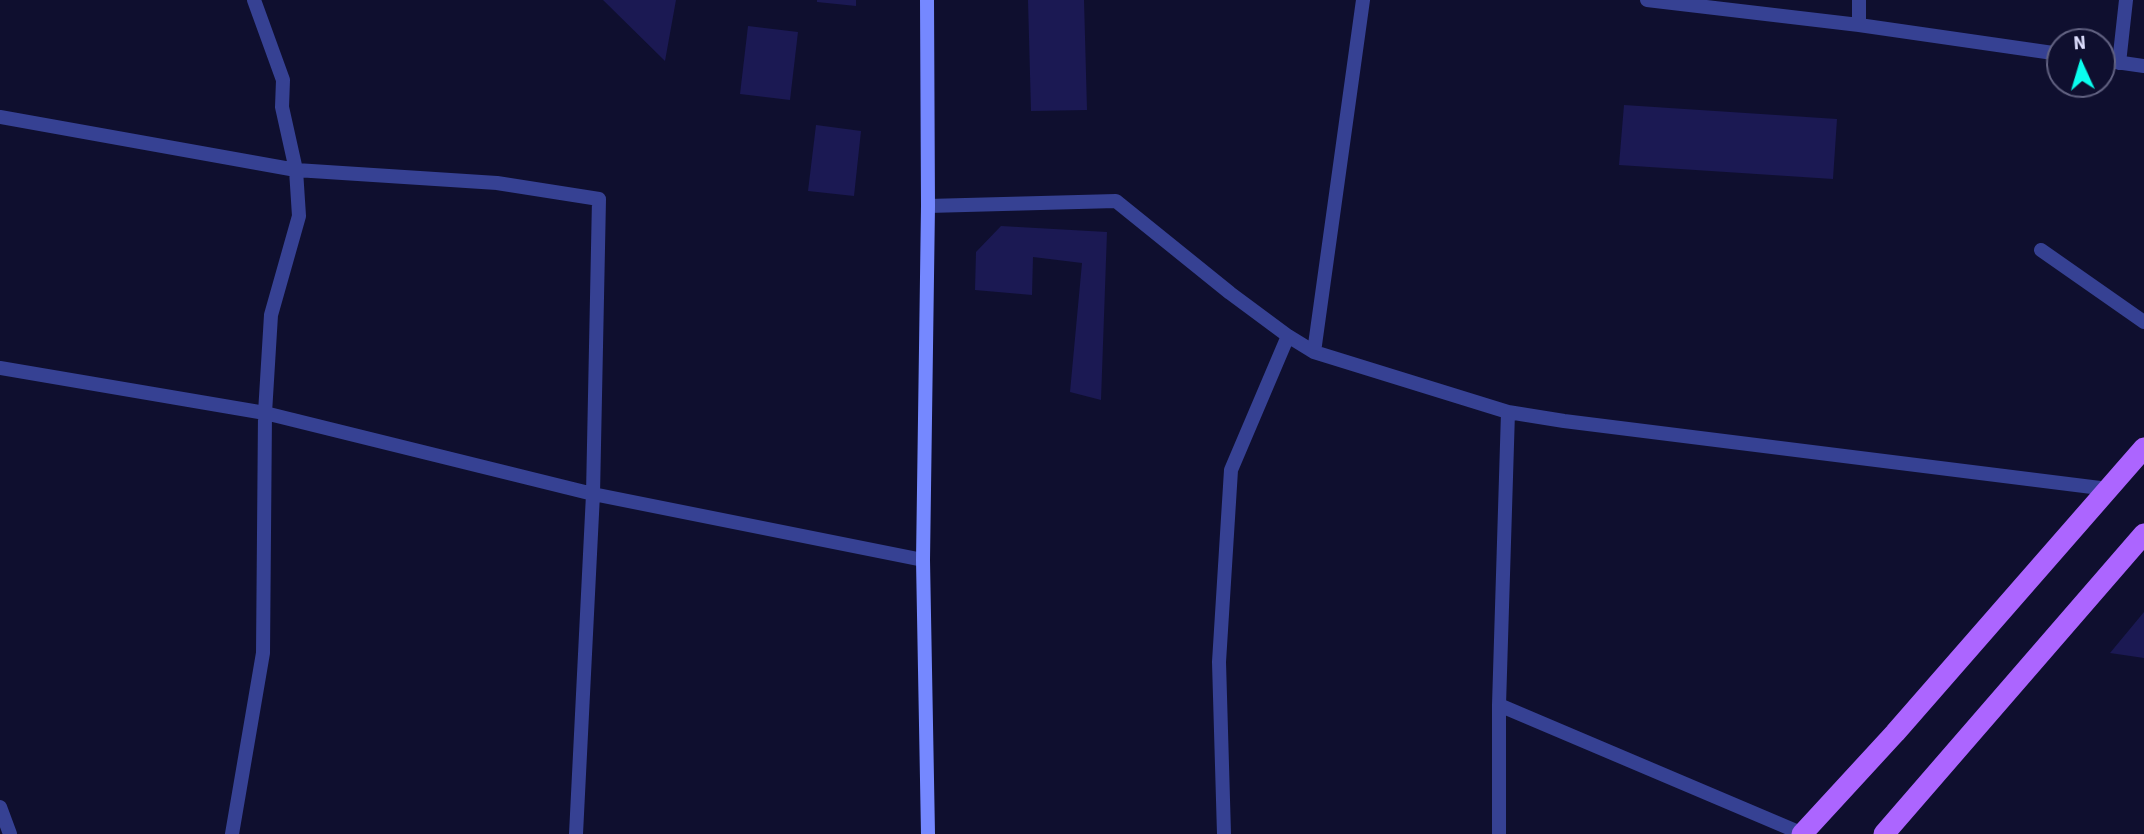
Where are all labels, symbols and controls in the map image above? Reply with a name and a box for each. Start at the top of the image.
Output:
north arrow [2046,28,2116,98]
text: N [2072,30,2087,57]

